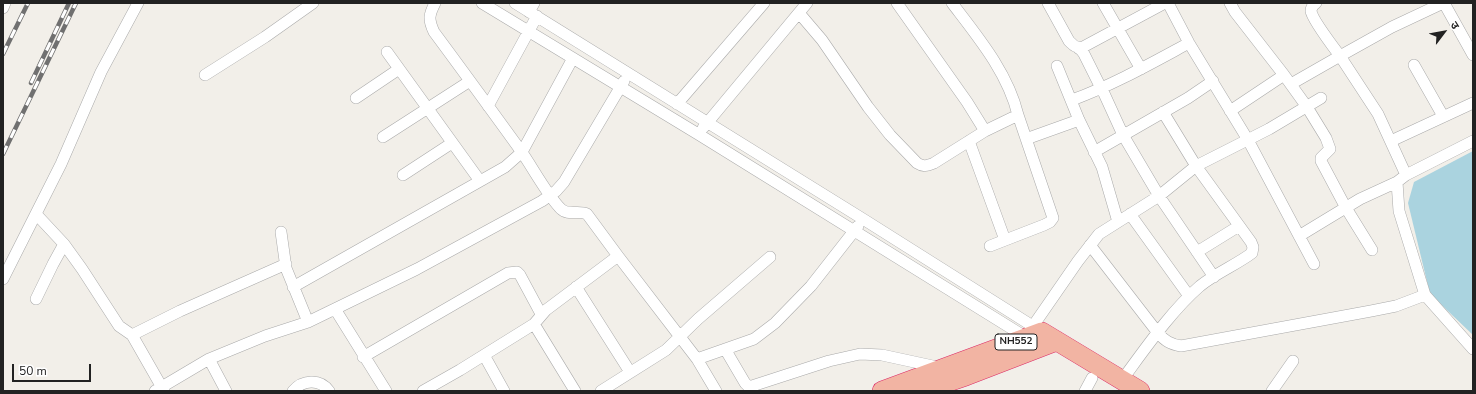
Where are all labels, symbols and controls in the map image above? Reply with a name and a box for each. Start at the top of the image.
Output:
north arrow [1424,12,1464,52]
text: उ [1447,19,1463,32]
road number: NH552 [995,334,1037,350]
scale bar [14,356,93,382]
text: 50 m [19,363,47,379]

